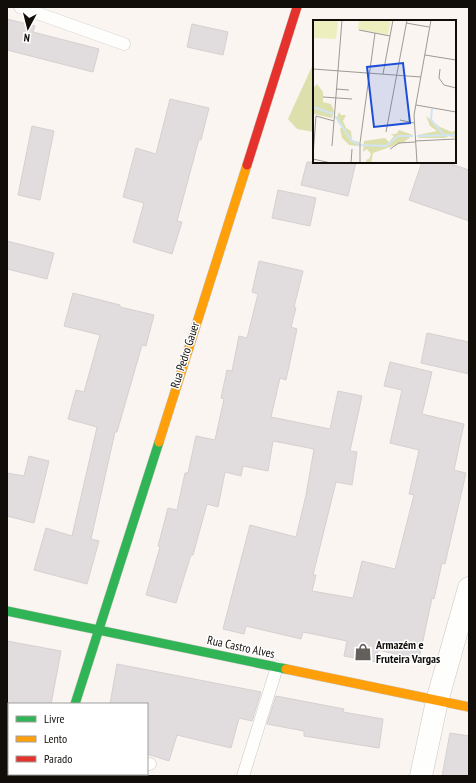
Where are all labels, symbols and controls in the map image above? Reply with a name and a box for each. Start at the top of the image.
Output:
north arrow [8,8,48,48]
inset map [313,20,456,163]
text: N [23,31,31,45]
street label: Rua Pedro Gauer [167,319,202,390]
street label: Rua Castro Alves [206,632,276,661]
place label: Armazém e Fruteira Vargas [375,637,440,666]
shop icon: Armazém e Fruteira Vargas [353,642,373,662]
legend [8,703,148,775]
text: Livre [44,711,65,726]
text: Lento [44,731,67,746]
text: Parado [44,751,72,766]

